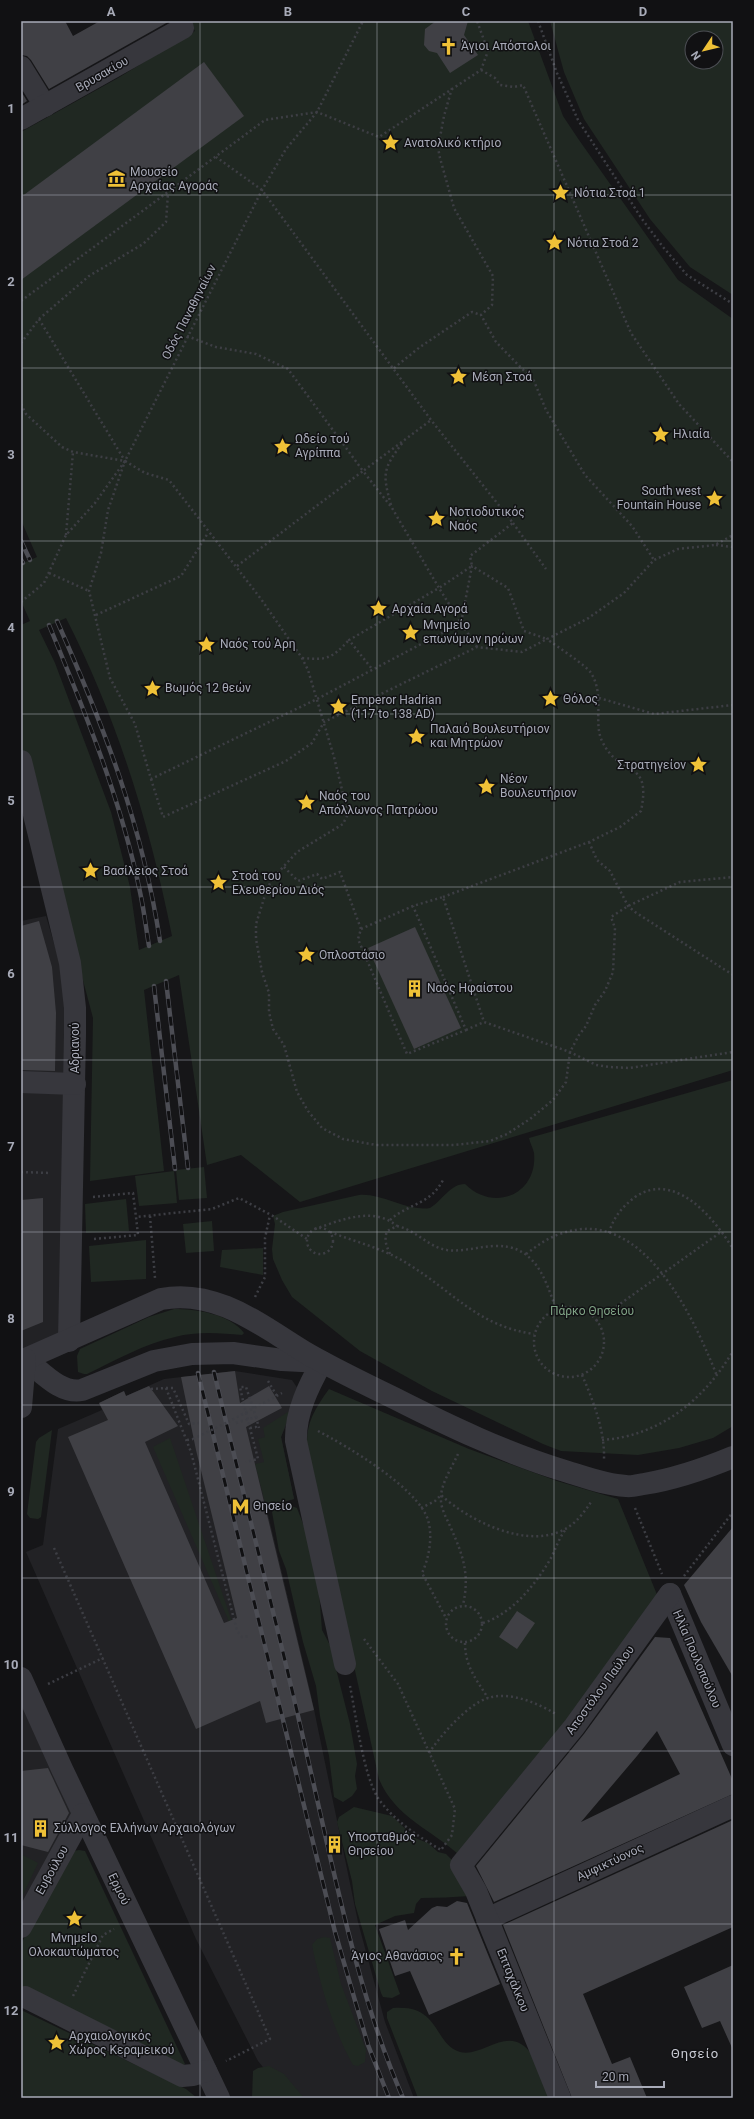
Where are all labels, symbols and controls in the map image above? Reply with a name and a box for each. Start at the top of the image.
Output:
text: A [107,4,116,19]
text: B [284,4,292,19]
text: C [462,4,471,19]
text: D [639,4,647,19]
north arrow [684,30,724,70]
church icon: Άγιοι Απόστολοι [438,36,458,56]
place label: Άγιοι Απόστολοι [461,39,551,53]
text: N [689,48,704,62]
street label: Βρυσακίου [73,53,131,95]
text: 1 [7,101,15,116]
place icon: Ανατολικό κτήριο [381,133,401,153]
place label: Ανατολικό κτήριο [404,136,502,150]
place label: Μουσείο Αρχαίας Αγοράς [130,165,219,193]
museum icon: Μουσείο Αρχαίας Αγοράς [107,169,127,189]
place icon: Νότια Στοά 1 [551,183,571,203]
place label: Νότια Στοά 1 [574,186,645,200]
place icon: Νότια Στοά 2 [544,233,564,253]
place label: Νότια Στοά 2 [567,236,639,250]
street label: Οδός Παναθηναίων [159,262,219,362]
text: 2 [7,274,15,289]
place icon: Μέση Στοά [449,367,469,387]
place label: Μέση Στοά [472,370,532,384]
place icon: Ηλιαία [650,424,670,444]
place label: Ηλιαία [673,427,710,441]
place label: Ωδείο τού Αγρίππα [295,432,350,460]
place icon: Ωδείο τού Αγρίππα [272,436,292,456]
text: 3 [7,447,15,462]
place label: South west Fountain House [617,484,701,512]
place icon: South west Fountain House [704,488,724,508]
place label: Νοτιοδυτικός Ναός [449,505,525,533]
place icon: Νοτιοδυτικός Ναός [426,509,446,529]
place icon: Αρχαία Αγορά [369,599,389,619]
place label: Αρχαία Αγορά [392,602,468,616]
place label: Μνημείο επωνύμων ηρώων [423,618,524,646]
text: 4 [7,620,15,635]
place icon: Μνημείο επωνύμων ηρώων [400,622,420,642]
place icon: Ναός τού Άρη [197,634,217,654]
place label: Ναός τού Άρη [220,637,296,651]
place icon: Βωμός 12 θεών [142,678,162,698]
place label: Βωμός 12 θεών [165,681,251,695]
place icon: Θόλος [540,689,560,709]
place label: Θόλος [563,692,598,706]
place label: Emperor Hadrian (117 to 138 AD) [351,693,441,721]
place icon: Emperor Hadrian (117 to 138 AD) [328,697,348,717]
place label: Παλαιό Βουλευτήριον και Μητρώον [430,722,550,750]
place icon: Παλαιό Βουλευτήριον και Μητρώον [407,726,427,746]
place icon: Στρατηγείον [689,755,709,775]
place label: Στρατηγείον [617,758,686,772]
place label: Νέον Βουλευτήριον [500,772,577,800]
place icon: Νέον Βουλευτήριον [477,776,497,796]
place label: Ναός του Απόλλωνος Πατρώου [319,789,438,817]
text: 5 [7,793,15,808]
place icon: Ναός του Απόλλωνος Πατρώου [296,793,316,813]
place icon: Βασίλειος Στοά [80,861,100,881]
place label: Βασίλειος Στοά [103,864,188,878]
place label: Στοά του Ελευθερίου Διός [232,869,325,897]
place icon: Στοά του Ελευθερίου Διός [209,873,229,893]
place icon: Οπλοστάσιο [296,945,316,965]
place label: Οπλοστάσιο [319,948,385,962]
text: 6 [7,966,15,981]
building icon: Ναός Ηφαίστου [404,978,424,998]
place label: Ναός Ηφαίστου [427,981,513,995]
street label: Αδριανού [68,1022,82,1074]
text: 7 [7,1139,15,1154]
park label: Πάρκο Θησείου [550,1304,634,1318]
text: 8 [7,1311,15,1326]
text: 9 [7,1484,15,1499]
metro station icon: Θησείο [230,1496,250,1516]
place label: Θησείο [253,1499,292,1513]
street label: Ηλία Πουλοπούλου [670,1608,724,1710]
street label: Αποστόλου Παύλου [563,1643,637,1737]
text: 10 [4,1657,18,1672]
building icon: Σύλλογος Ελλήνων Αρχαιολόγων [31,1818,51,1838]
place label: Σύλλογος Ελλήνων Αρχαιολόγων [54,1821,235,1835]
text: 11 [4,1830,18,1845]
place label: Υποσταθμός Θησείου [348,1830,416,1858]
building icon: Υποσταθμός Θησείου [325,1834,345,1854]
street label: Αμφικτύονος [574,1840,646,1884]
street label: Ευβούλου [33,1843,71,1897]
street label: Ερμού [105,1871,133,1907]
place icon: ΜνημεΙο Ολοκαυτώματος [64,1909,84,1929]
place label: ΜνημεΙο Ολοκαυτώματος [29,1931,119,1959]
church icon: Άγιος Αθανάσιος [446,1946,466,1966]
street label: Επταχάλκου [494,1946,532,2014]
place label: Άγιος Αθανάσιος [351,1949,443,1963]
text: 12 [4,2003,18,2018]
place label: Αρχαιολογικός Χώρος Κεραμεικού [69,2029,174,2057]
place icon: Αρχαιολογικός Χώρος Κεραμεικού [46,2033,66,2053]
district label: Θησείο [671,2046,719,2061]
scale bar [596,2063,664,2089]
text: 20 m [602,2070,629,2084]

